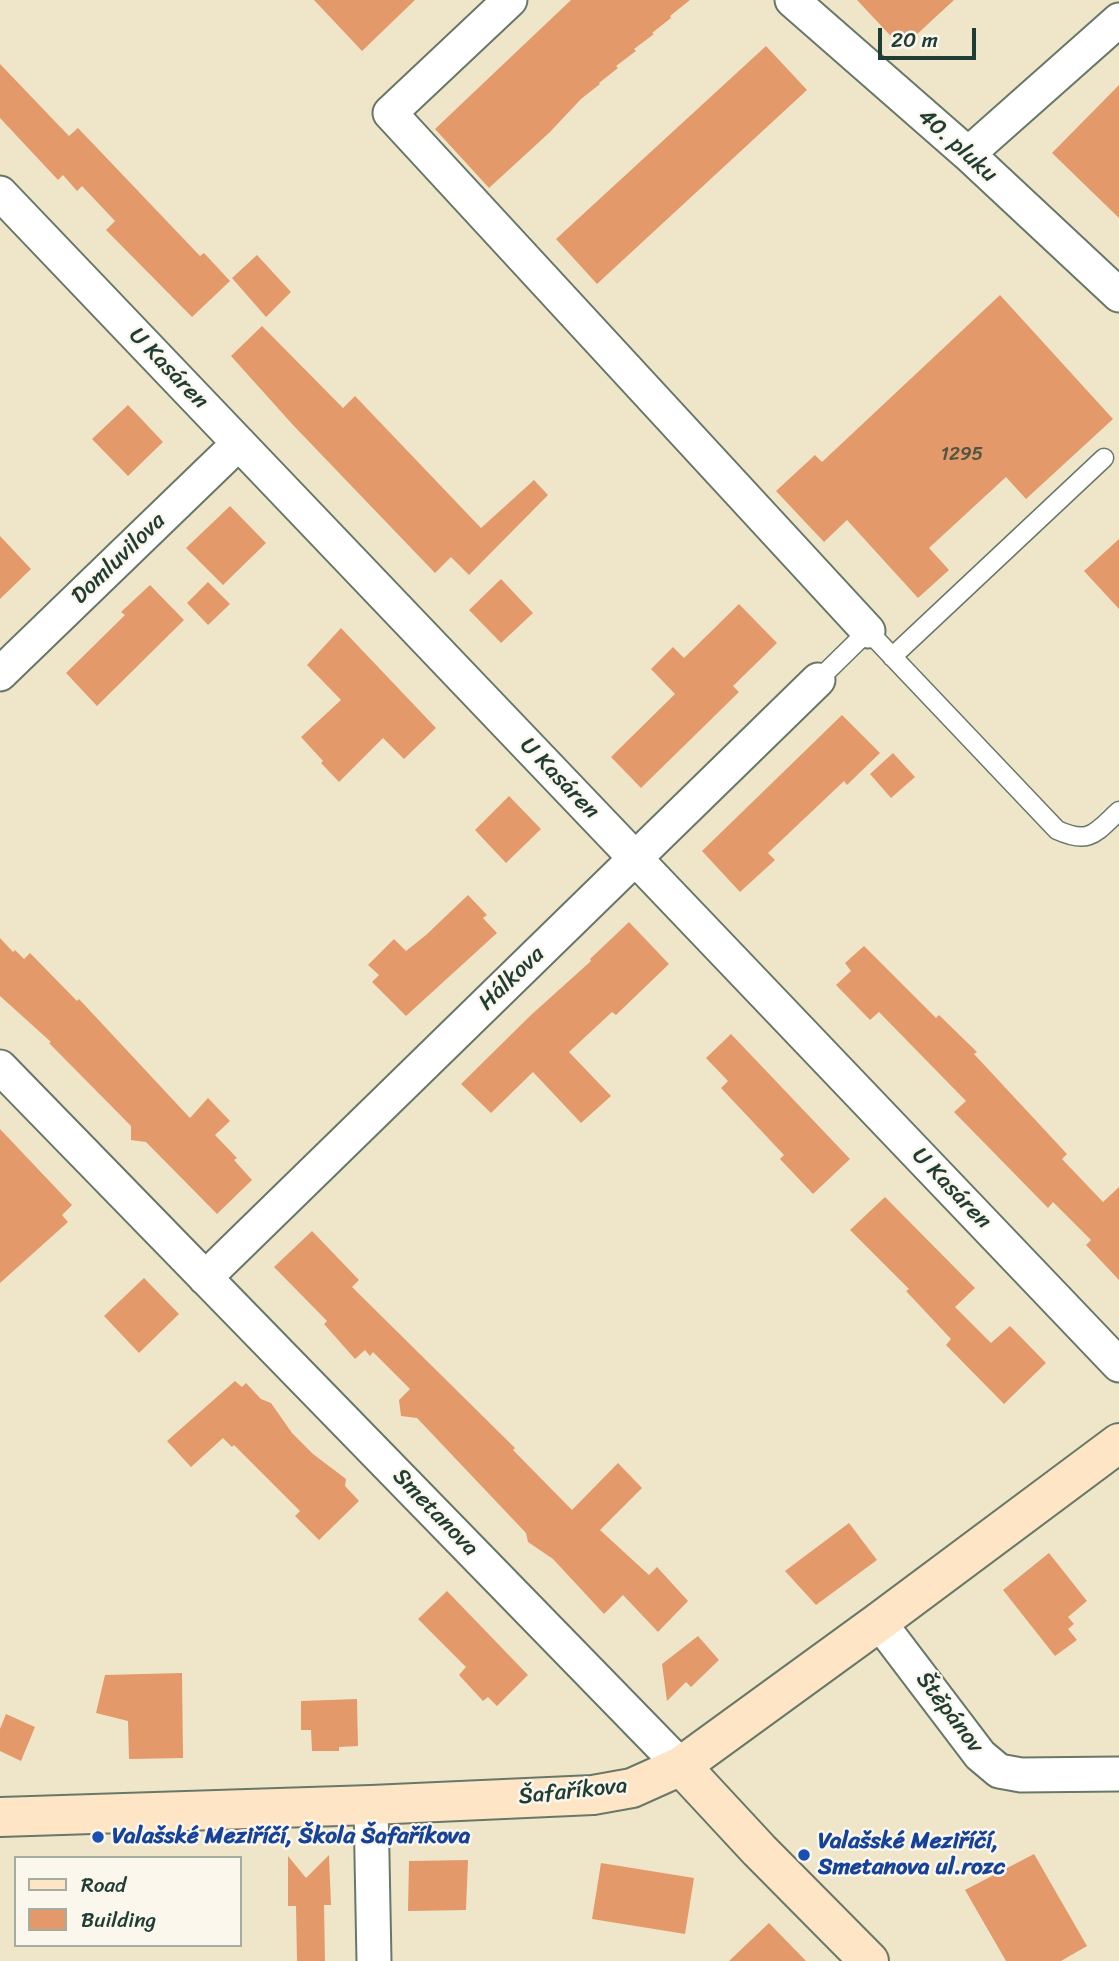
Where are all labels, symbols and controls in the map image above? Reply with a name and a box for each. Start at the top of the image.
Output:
scale bar [881,14,979,58]
text: 20 m [891,21,938,59]
street label: 40. pluku [912,103,1002,189]
street label: U Kasáren [122,323,214,415]
house number: 1295 [941,444,983,466]
street label: Domluvilova [66,508,172,610]
street label: U Kasáren [513,733,605,825]
street label: Hálkova [473,941,551,1017]
street label: U Kasáren [905,1143,997,1235]
street label: Smetanova [386,1463,484,1563]
street label: Štěpánov [909,1667,989,1759]
street label: Šafaříkova [517,1773,629,1811]
place label: Valašské Meziříčí, Škola Šafaříkova [112,1823,470,1851]
place label: Valašské Meziříčí, Smetanova ul.rozc [818,1828,1005,1882]
marker: Valašské Meziříčí, Škola Šafaříkova [90,1829,106,1845]
marker: Valašské Meziříčí, Smetanova ul.rozc [796,1847,812,1863]
legend [14,1856,242,1947]
text: Road [81,1866,126,1904]
text: Building [81,1901,156,1939]

